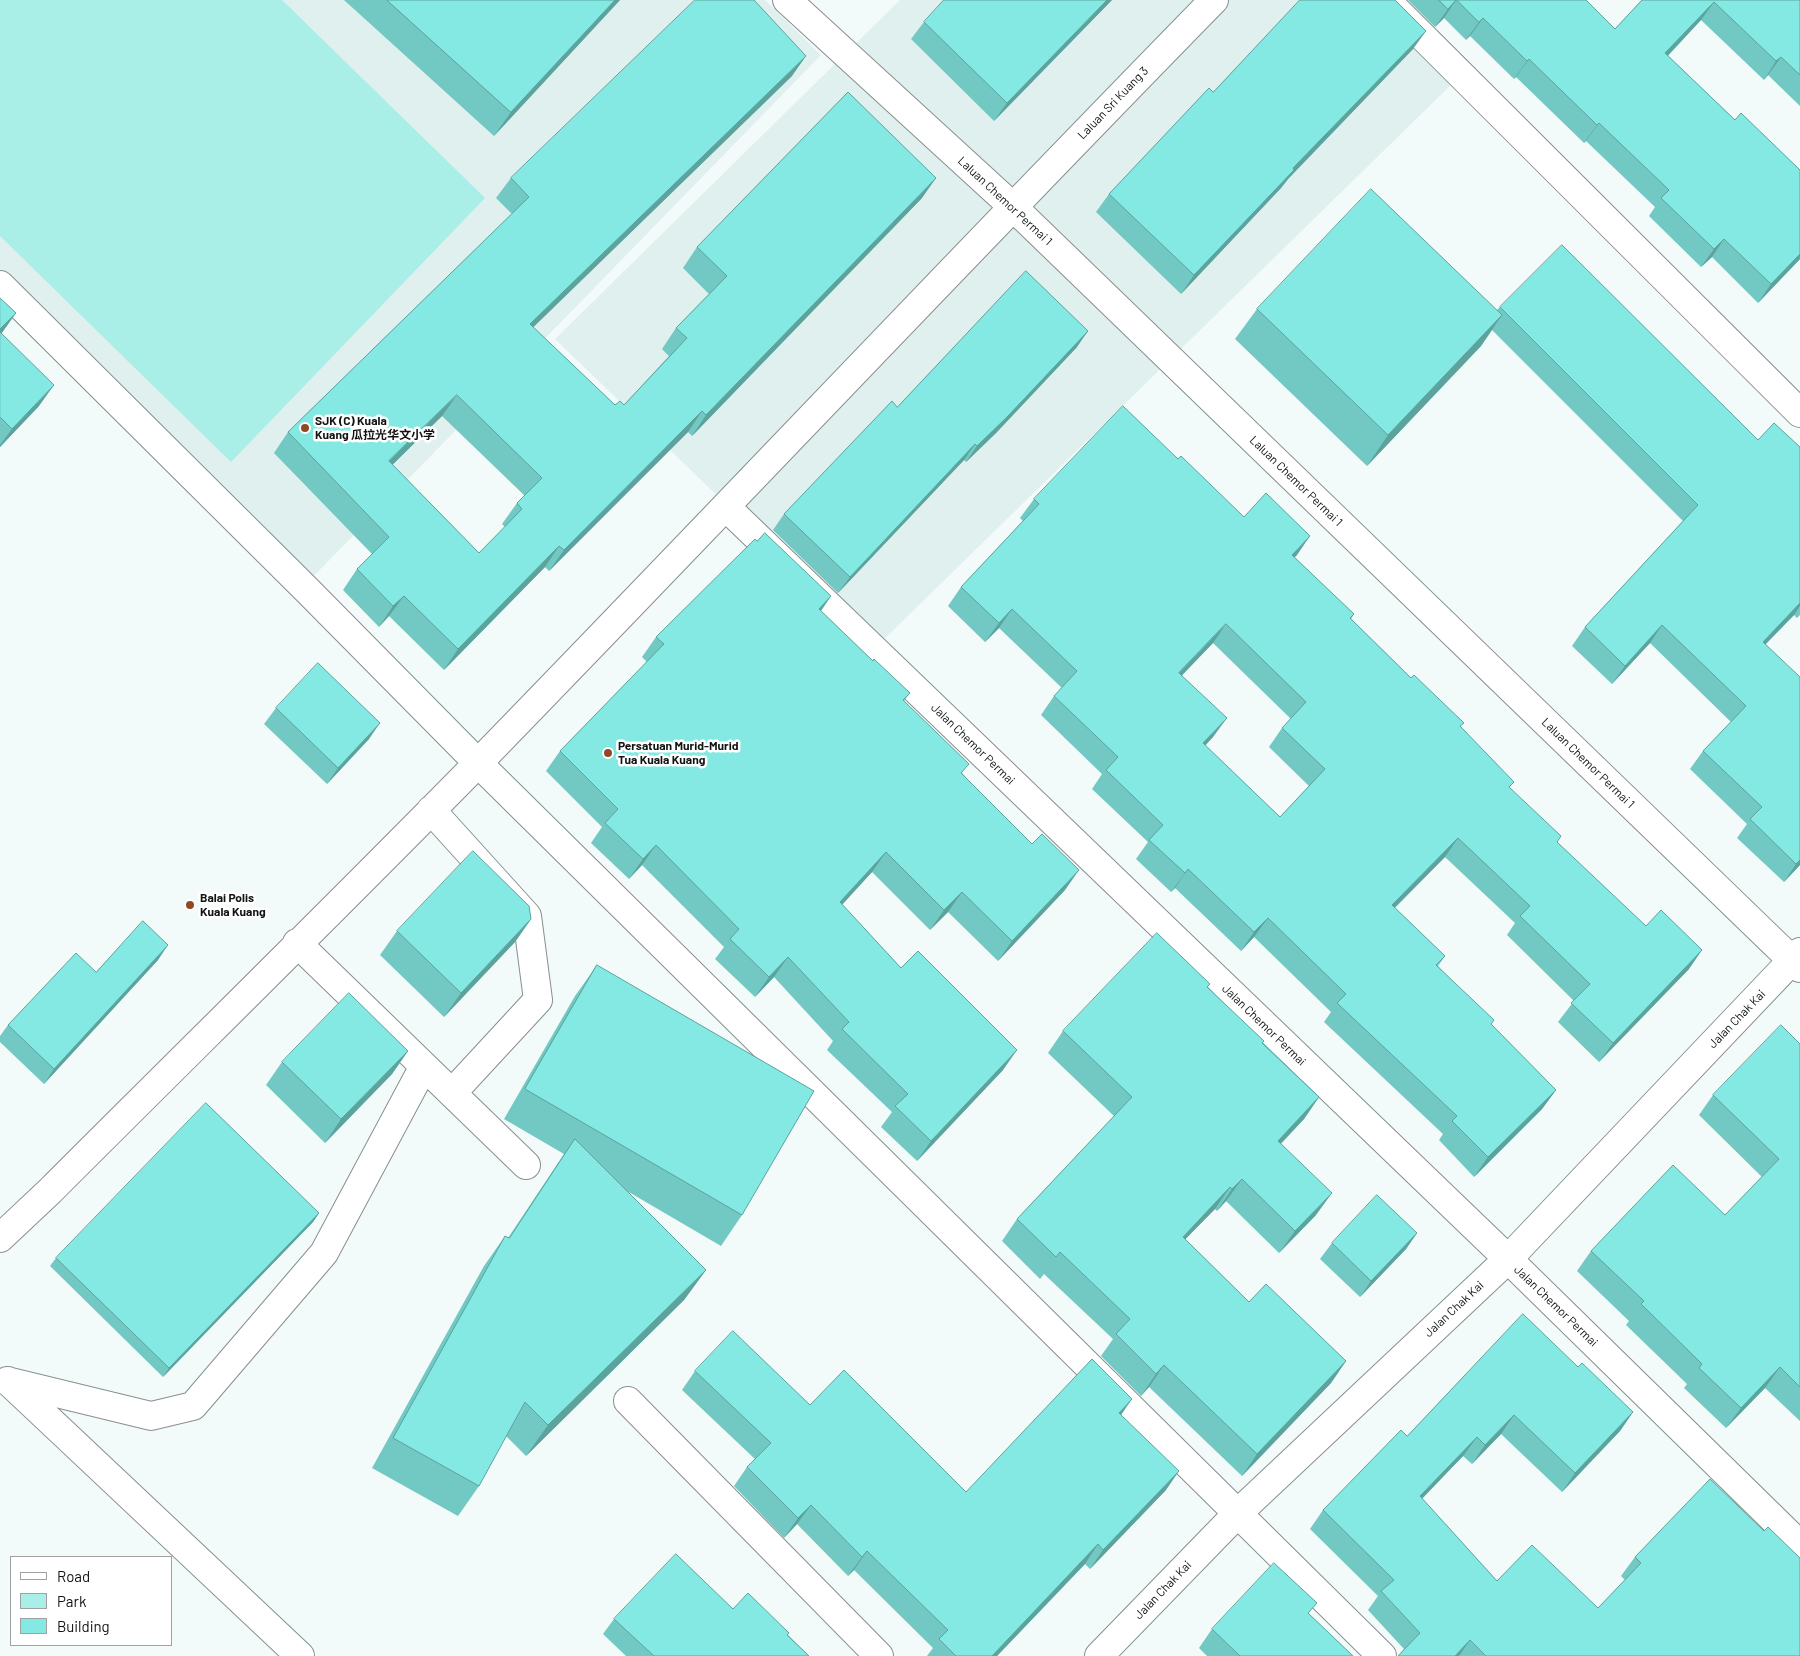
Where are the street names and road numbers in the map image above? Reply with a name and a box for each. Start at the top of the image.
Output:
street label: Laluan Sri Kuang 3 [1075,64,1151,142]
street label: Laluan Chemor Permai 1 [955,154,1055,248]
street label: Laluan Chemor Permai 1 [1247,433,1345,529]
street label: Jalan Chemor Permai [928,700,1018,788]
street label: Laluan Chemor Permai 1 [1539,715,1637,811]
street label: Jalan Chemor Permai [1219,981,1309,1069]
street label: Jalan Chak Kai [1706,987,1768,1051]
street label: Jalan Chemor Permai [1511,1262,1601,1350]
street label: Jalan Chak Kai [1421,1278,1487,1340]
street label: Jalan Chak Kai [1132,1558,1194,1622]

